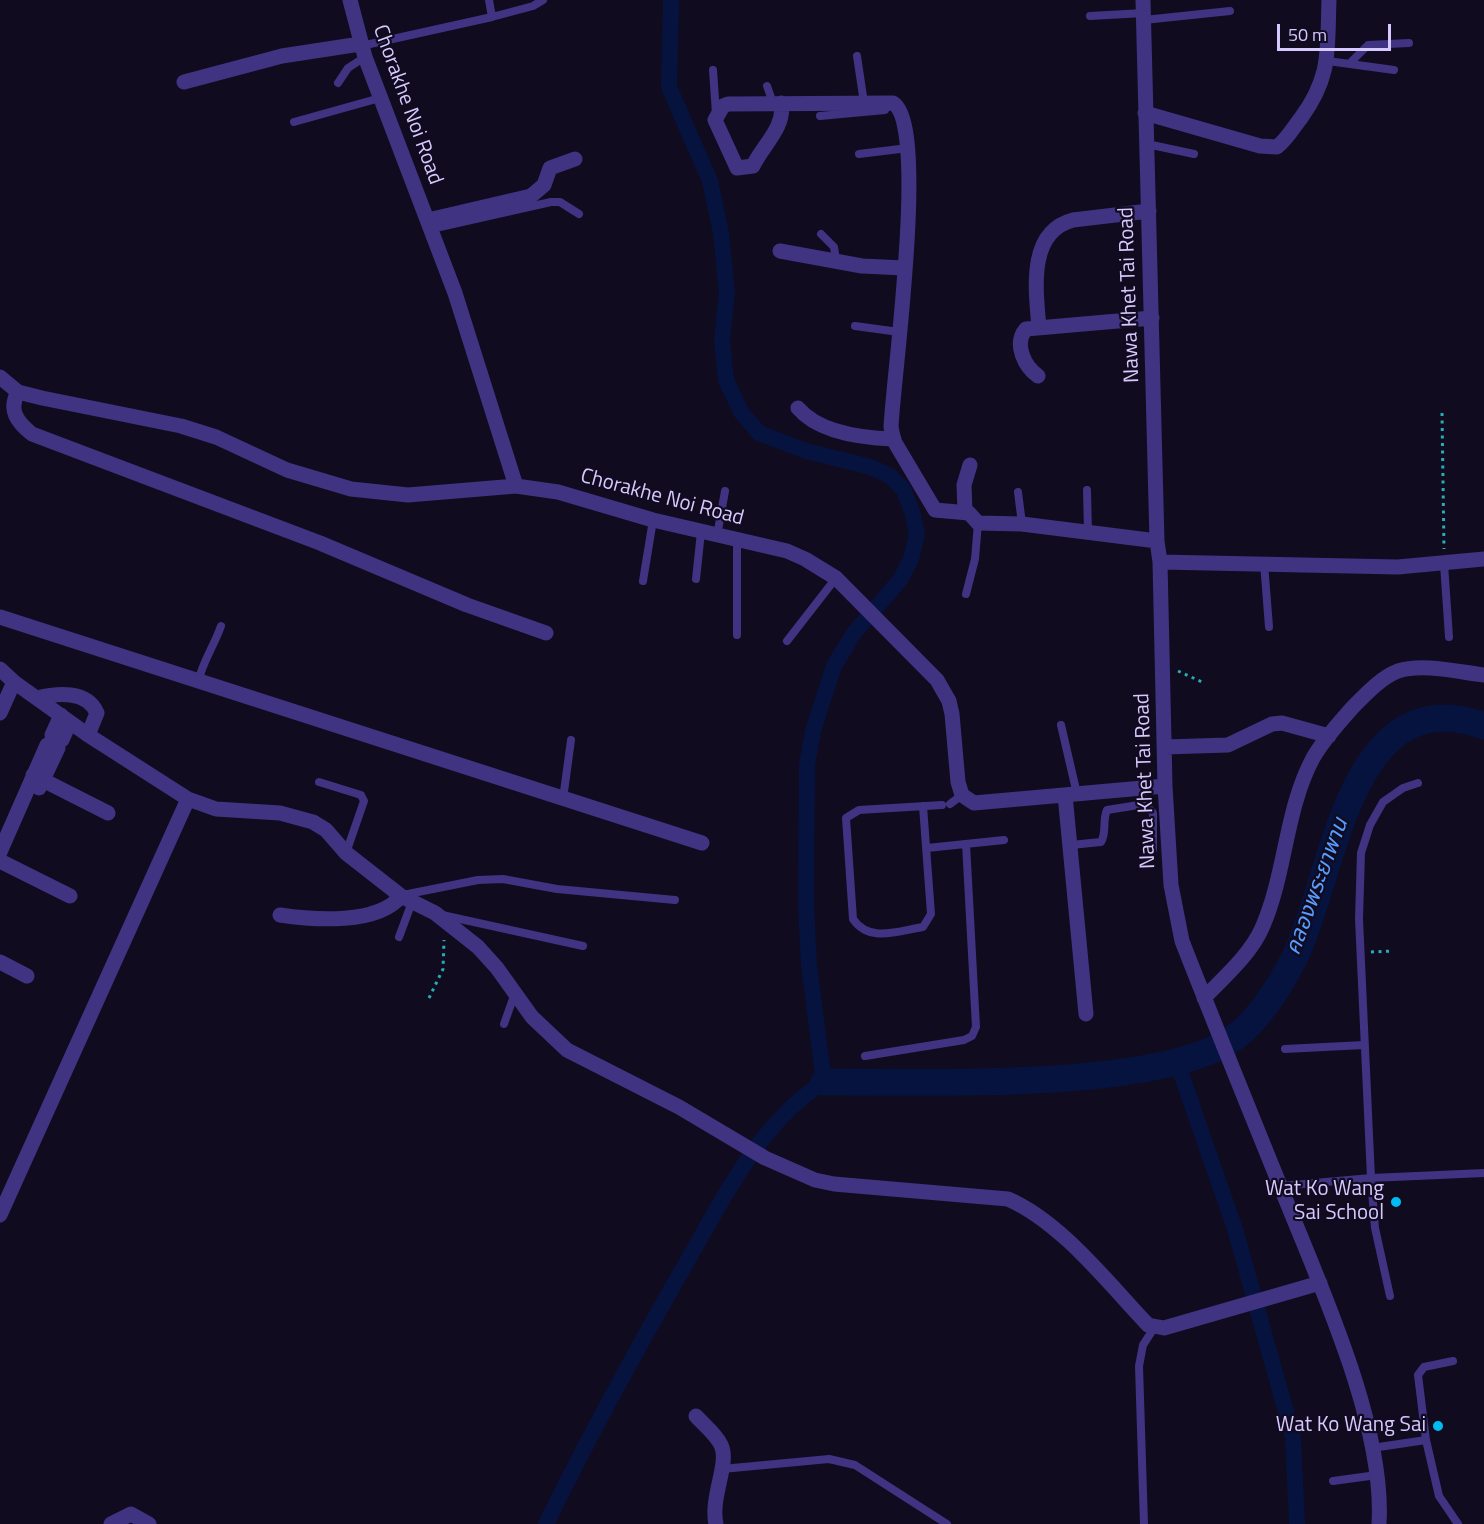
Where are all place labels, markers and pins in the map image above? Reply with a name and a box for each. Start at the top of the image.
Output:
place label: Wat Ko Wang Sai School [1265,1177,1384,1227]
marker: Wat Ko Wang Sai School [1389,1195,1403,1209]
place label: Wat Ko Wang Sai [1276,1413,1426,1439]
marker: Wat Ko Wang Sai [1431,1419,1445,1433]

